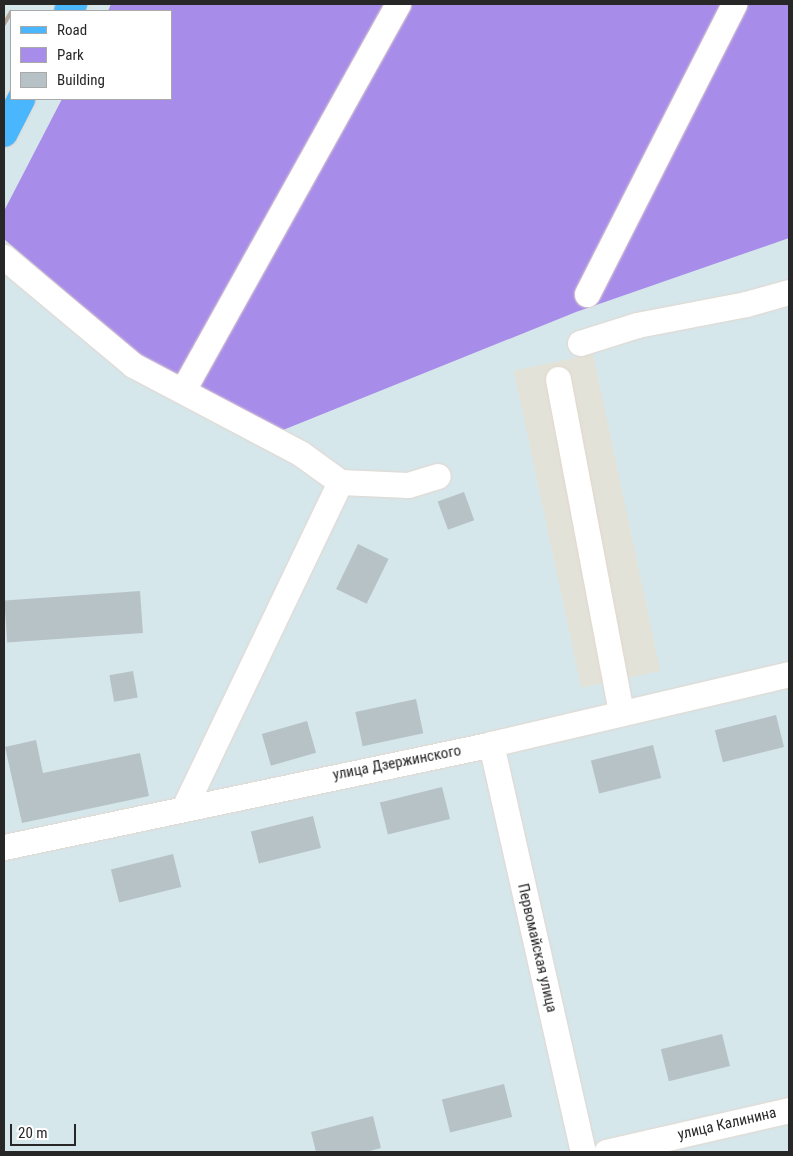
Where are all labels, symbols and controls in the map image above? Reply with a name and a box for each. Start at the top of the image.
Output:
legend [10,10,172,100]
text: Road [57,21,87,39]
text: Park [57,46,84,64]
text: Building [57,71,105,89]
street label: улица Дзержинского [331,742,463,784]
street label: Первомайская улица [513,882,561,1014]
street label: улица Калинина [676,1104,778,1144]
scale bar [12,1114,79,1146]
text: 20 m [18,1124,48,1142]

